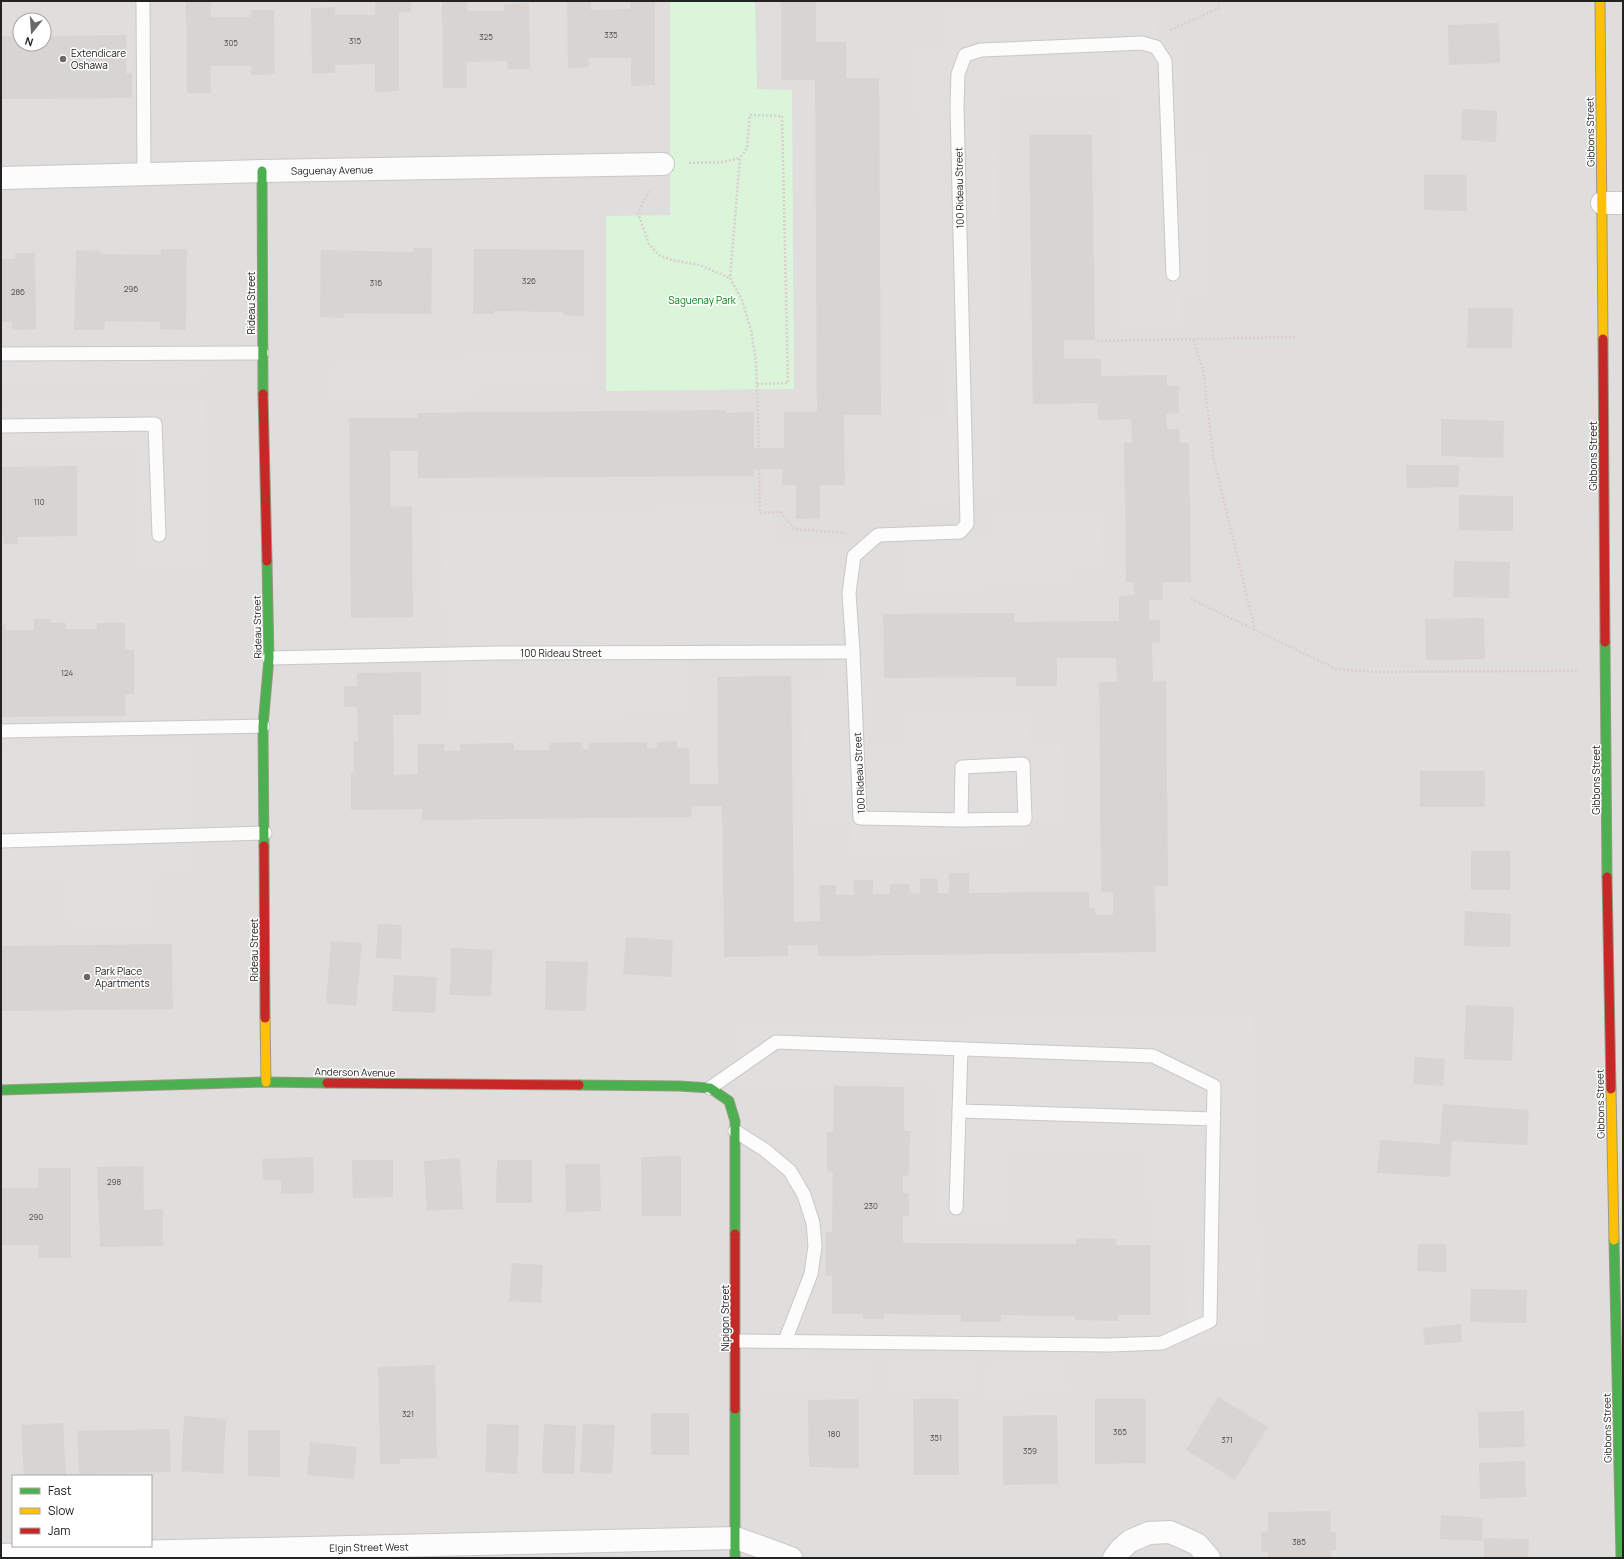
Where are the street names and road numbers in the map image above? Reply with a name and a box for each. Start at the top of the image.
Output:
street label: Gibbons Street [1582,97,1598,167]
street label: 100 Rideau Street [951,147,967,229]
street label: Saguenay Avenue [291,162,373,178]
street label: Rideau Street [244,271,258,335]
street label: Gibbons Street [1586,421,1600,491]
street label: Rideau Street [249,595,265,659]
street label: 100 Rideau Street [520,646,602,660]
street label: 100 Rideau Street [850,732,868,814]
street label: Gibbons Street [1589,745,1603,815]
street label: Rideau Street [247,918,261,982]
street label: Anderson Avenue [315,1064,396,1080]
street label: Gibbons Street [1592,1069,1608,1139]
street label: Nipigon Street [718,1285,732,1351]
street label: Gibbons Street [1599,1393,1615,1463]
street label: Elgin Street West [329,1539,409,1555]

